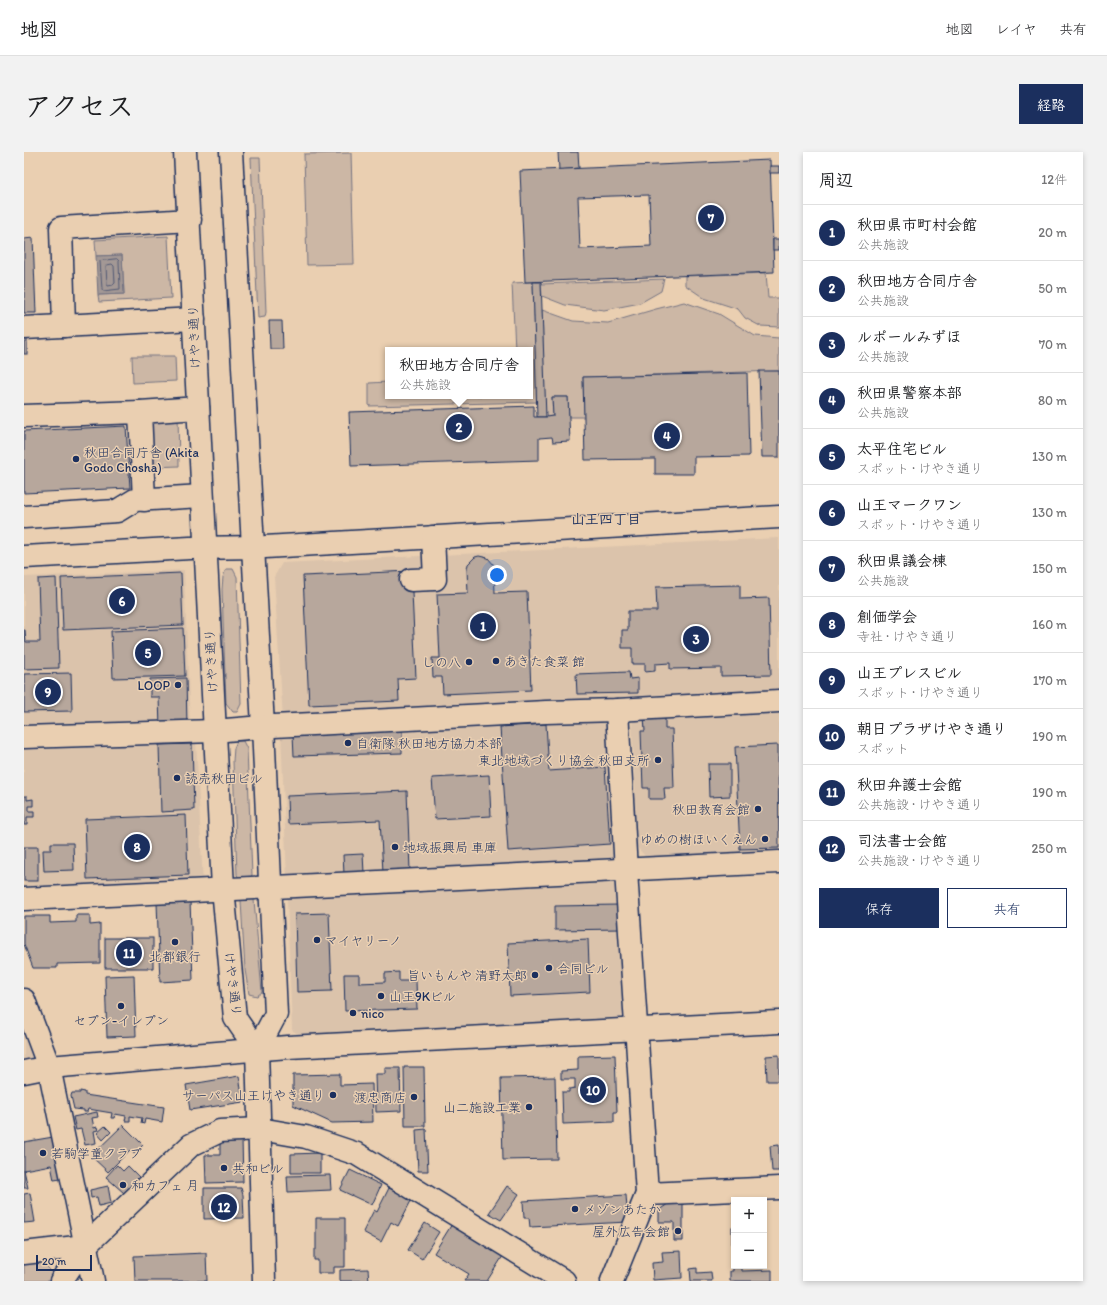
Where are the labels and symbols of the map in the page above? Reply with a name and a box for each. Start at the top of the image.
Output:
pin: 7 [698,203,724,233]
street label: けやき通り [185,304,203,370]
pin: 2 [446,412,472,442]
pin: 4 [654,421,680,451]
place label: 秋田合同庁舎 (Akita Godo Chosha) [84,445,199,475]
marker: 秋田合同庁舎 (Akita Godo Chosha) [71,454,81,464]
district label: 山王四丁目 [571,511,641,528]
your location [487,565,507,585]
pin: 6 [109,586,135,616]
pin: 1 [470,611,496,641]
pin: 3 [683,624,709,654]
street label: けやき通り [202,628,220,694]
pin: 5 [135,638,161,668]
place label: あきた食菜 館 [504,654,585,669]
place label: しの八 [422,655,461,670]
marker: あきた食菜 館 [491,656,501,666]
marker: しの八 [464,657,474,667]
pin: 9 [35,677,61,707]
place label: LOOP [137,678,171,693]
marker: LOOP [173,680,183,690]
place label: 自衛隊 秋田地方協力本部 [356,736,502,751]
marker: 自衛隊 秋田地方協力本部 [343,738,353,748]
place label: 東北地域づくり協会 秋田支所 [478,753,650,768]
marker: 東北地域づくり協会 秋田支所 [653,755,663,765]
place label: 読売秋田ビル [185,771,263,786]
marker: 読売秋田ビル [172,773,182,783]
place label: 秋田教育会館 [672,802,750,817]
marker: 秋田教育会館 [753,804,763,814]
pin: 8 [124,832,150,862]
place label: ゆめの樹ほいくえん [640,832,757,847]
marker: ゆめの樹ほいくえん [760,834,770,844]
place label: 地域振興局 車庫 [403,840,497,855]
marker: 地域振興局 車庫 [390,842,400,852]
place label: マイヤリーノ [325,933,401,948]
marker: マイヤリーノ [312,935,322,945]
marker: 北都銀行 [170,937,180,947]
pin: 11 [116,938,142,968]
place label: 北都銀行 [149,949,201,964]
street label: けやき通り [222,951,244,1017]
place label: 合同ビル [557,961,609,976]
marker: 合同ビル [544,963,554,973]
place label: 旨いもんや 清野太郎 [407,968,527,983]
marker: 旨いもんや 清野太郎 [530,970,540,980]
place label: 山王9Kビル [389,989,456,1004]
marker: 山王9Kビル [376,991,386,1001]
marker: セブン-イレブン [116,1001,126,1011]
place label: nico [361,1006,385,1021]
marker: nico [348,1008,358,1018]
place label: セブン-イレブン [73,1013,169,1028]
pin: 10 [580,1075,606,1105]
place label: サーパス山王けやき通り [182,1088,325,1103]
marker: サーパス山王けやき通り [328,1090,338,1100]
place label: 渡忠商店 [354,1090,406,1105]
marker: 渡忠商店 [409,1092,419,1102]
place label: 山二施設工業 [443,1100,521,1115]
marker: 山二施設工業 [524,1102,534,1112]
place label: 若駒学童クラブ [51,1146,142,1161]
marker: 若駒学童クラブ [38,1148,48,1158]
place label: 共和ビル [232,1161,284,1176]
marker: 共和ビル [219,1163,229,1173]
place label: 和カフェ 月 [131,1178,199,1193]
marker: 和カフェ 月 [118,1180,128,1190]
pin: 12 [211,1192,237,1222]
place label: メゾンあたか [583,1202,661,1217]
marker: メゾンあたか [570,1204,580,1214]
place label: 屋外広告会館 [592,1224,670,1239]
marker: 屋外広告会館 [673,1226,683,1236]
scale bar [36,1253,92,1272]

